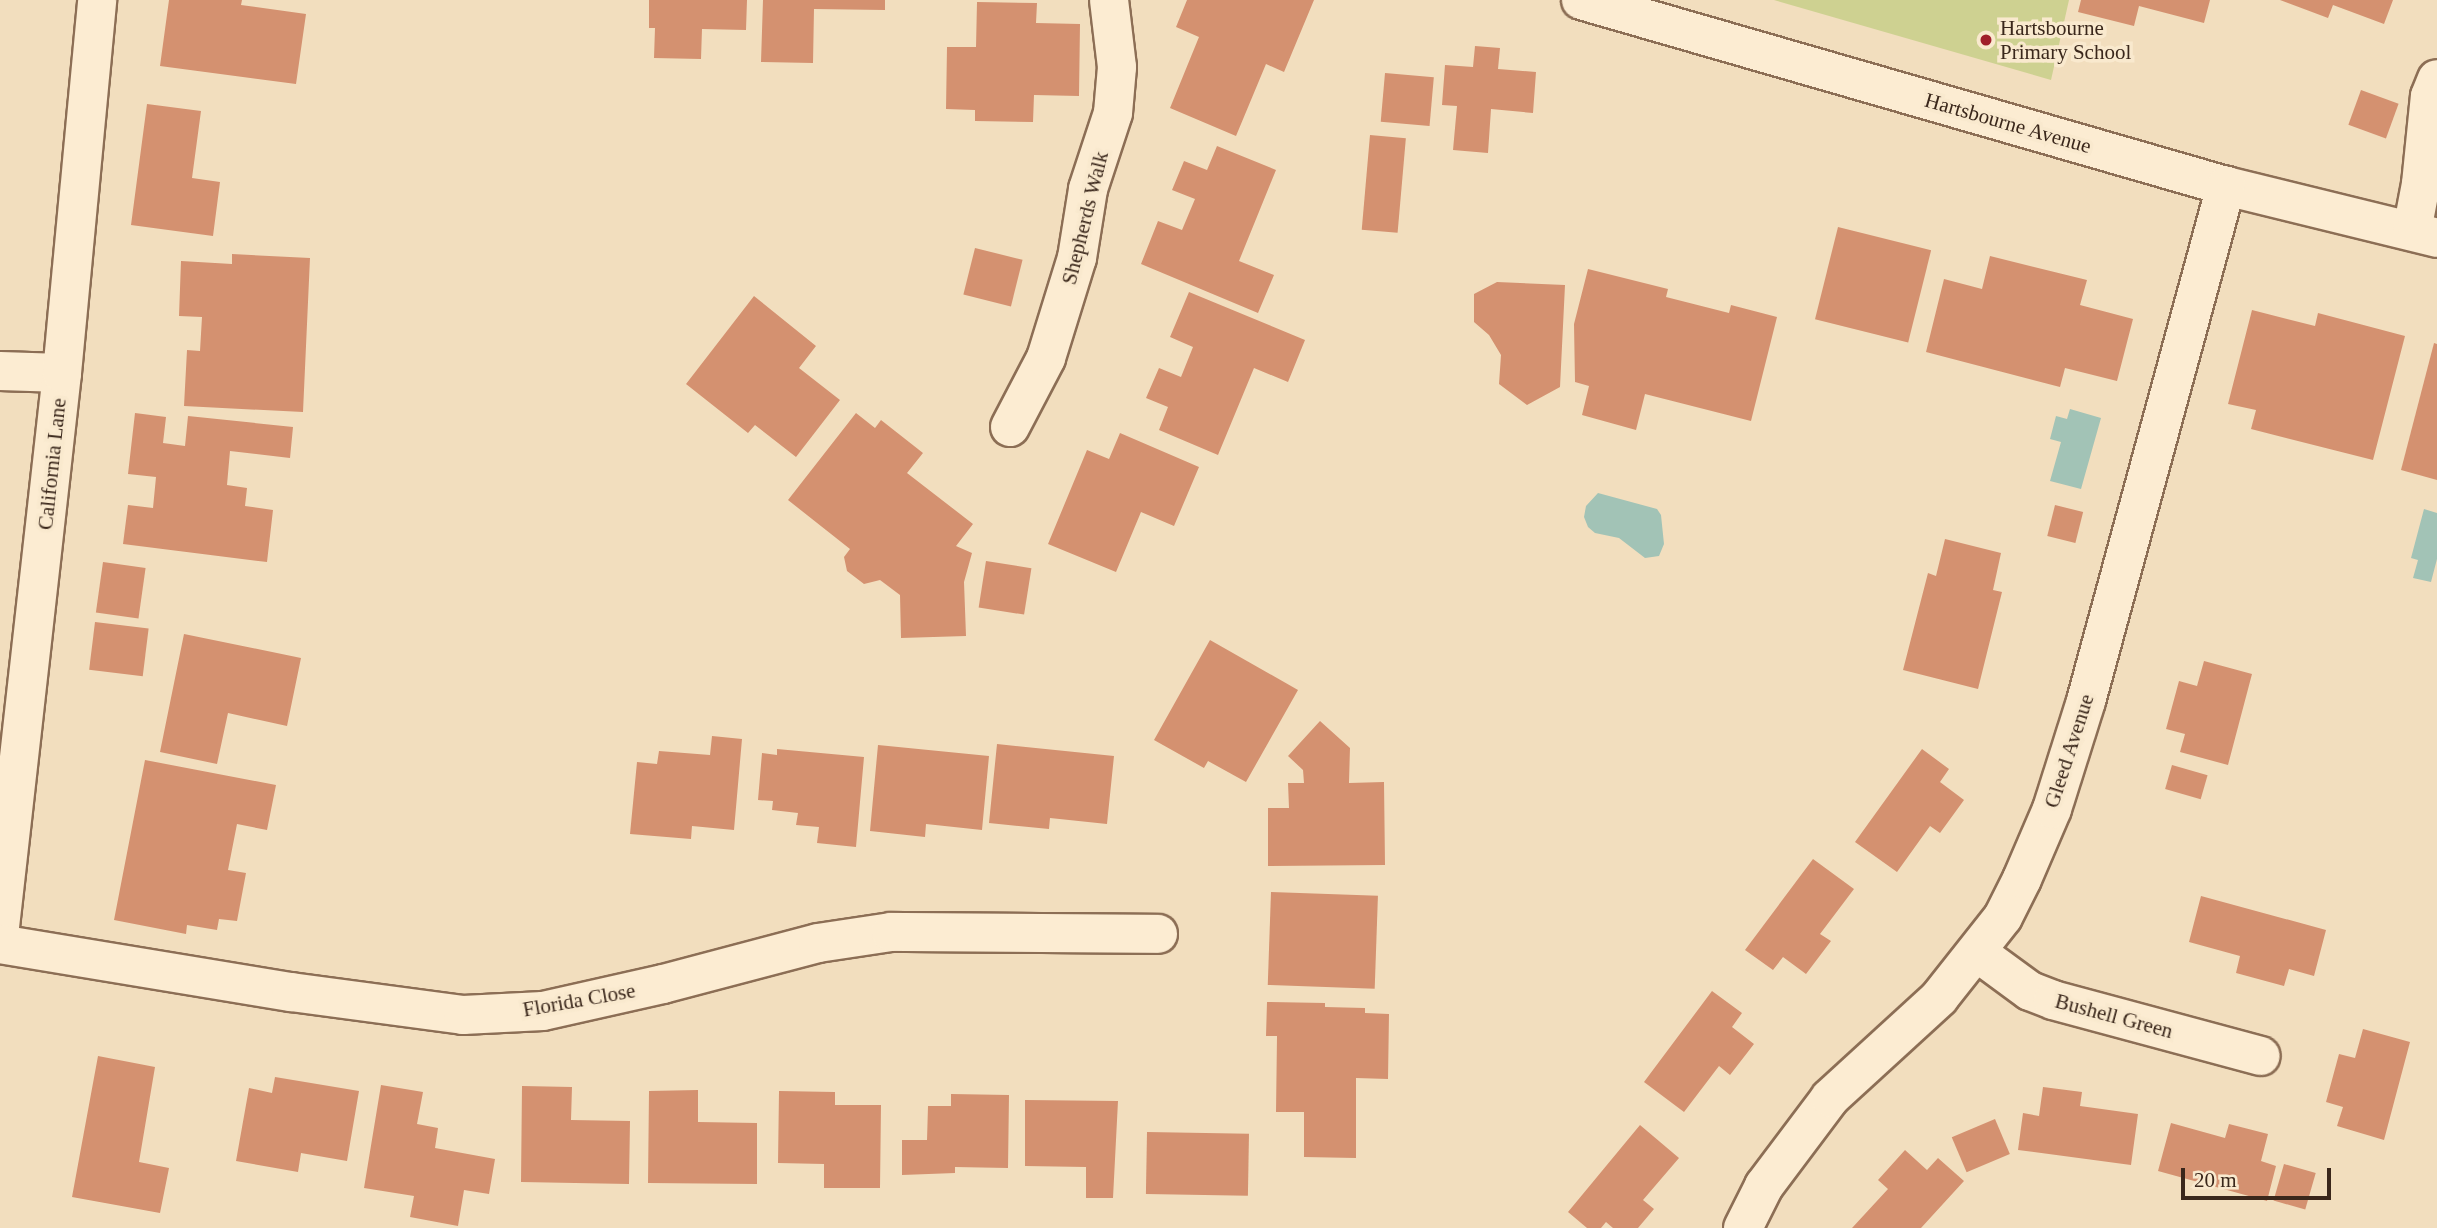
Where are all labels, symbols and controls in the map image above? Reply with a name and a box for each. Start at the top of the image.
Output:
place label: Hartsbourne Primary School [2000,15,2131,65]
marker: Hartsbourne Primary School [1978,32,1994,48]
street label: Hartsbourne Avenue [1921,87,2095,159]
street label: Shepherds Walk [1056,149,1114,287]
street label: California Lane [33,397,71,531]
street label: Gleed Avenue [2039,690,2099,812]
street label: Florida Close [521,978,637,1022]
street label: Bushell Green [2052,988,2176,1044]
scale bar [2185,1154,2336,1198]
text: 20 m [2194,1168,2237,1192]

